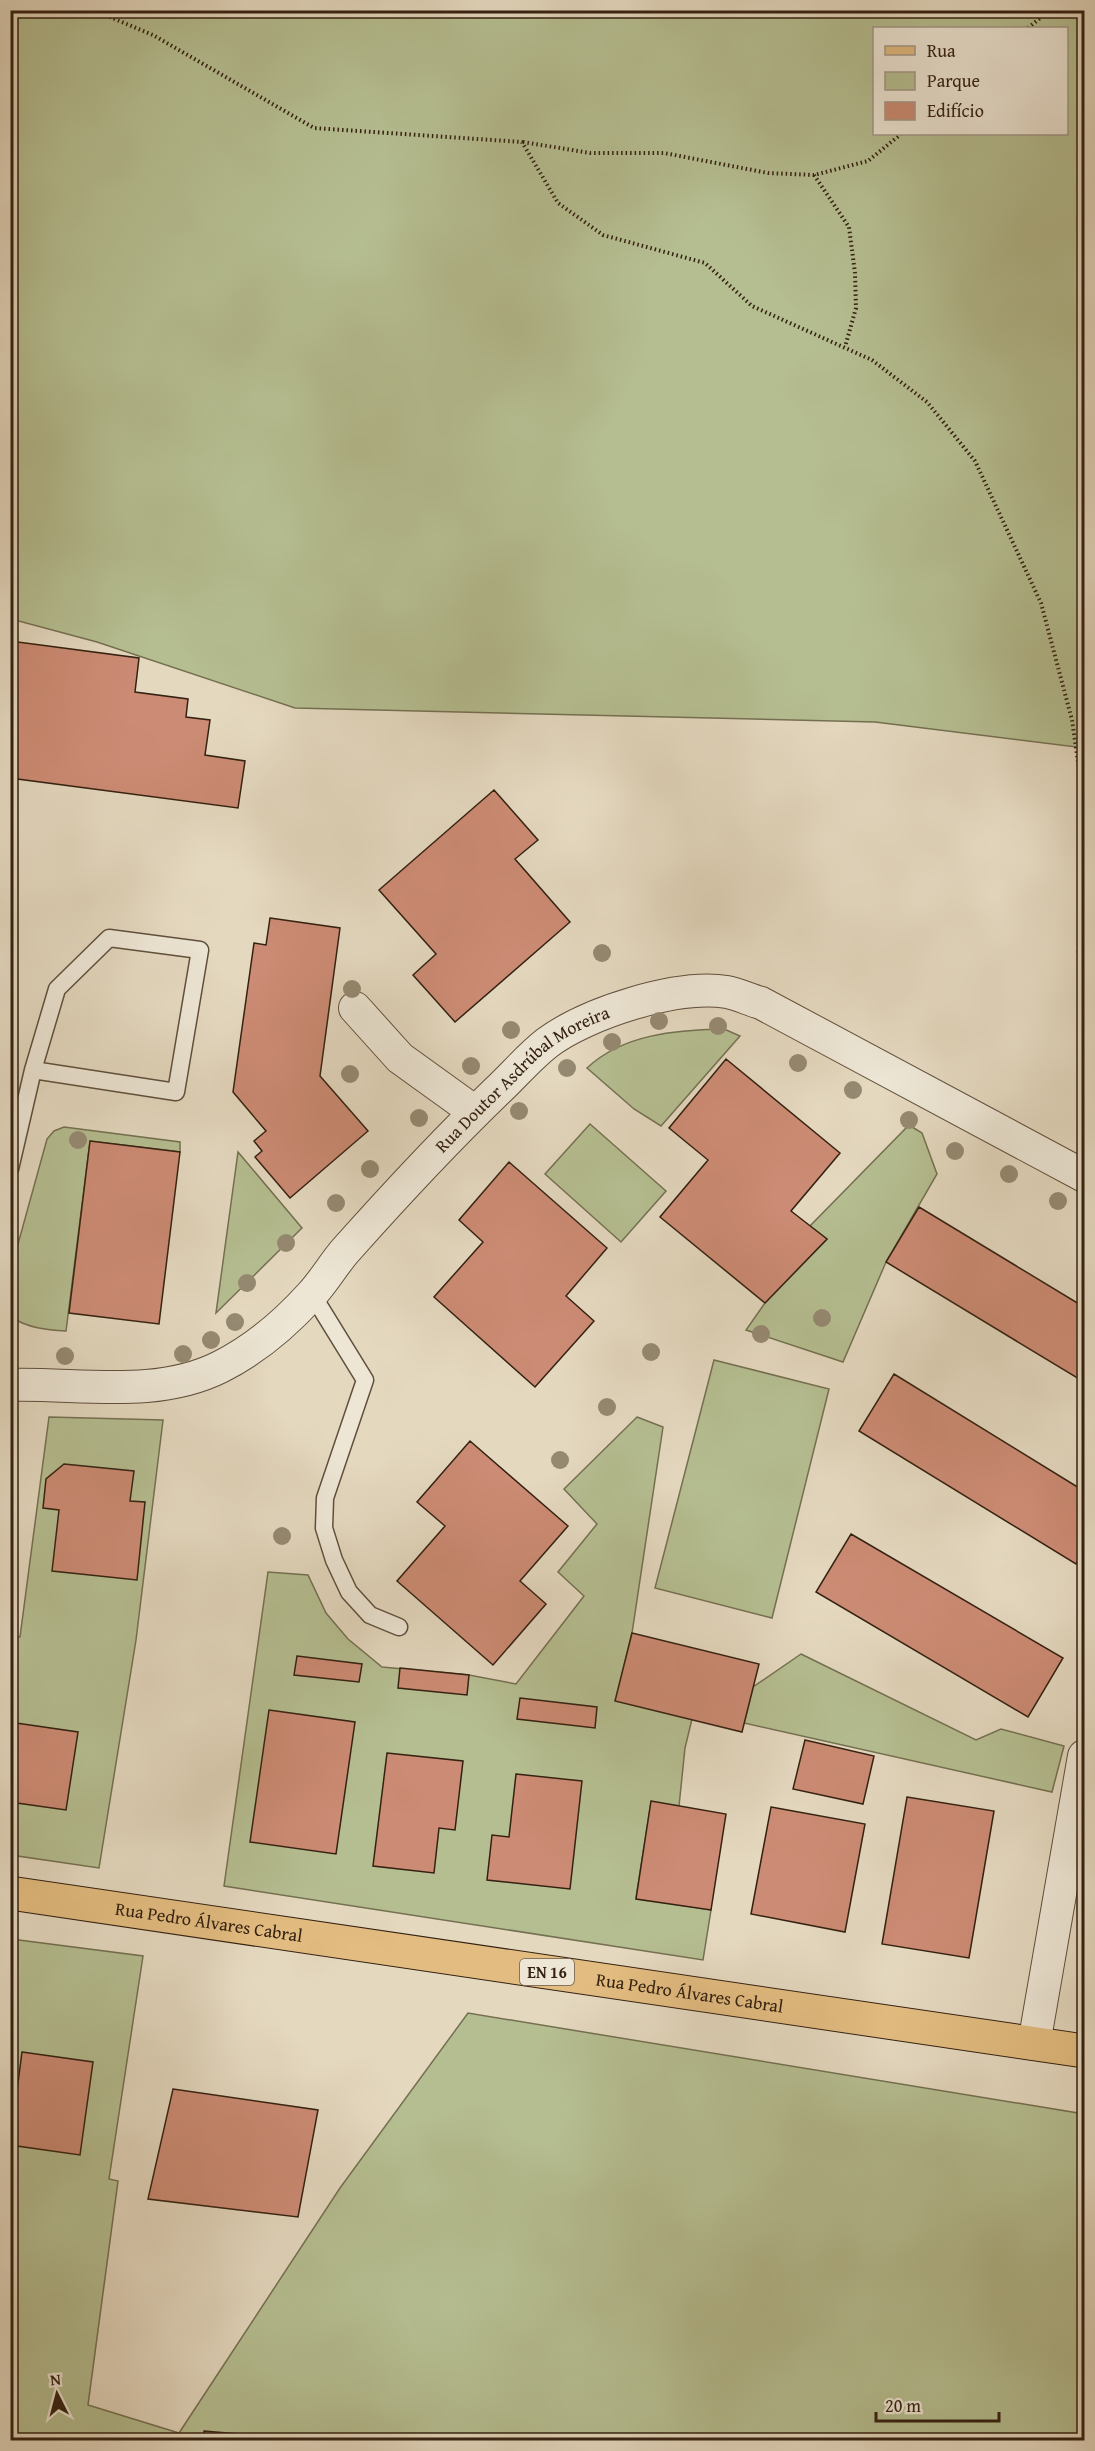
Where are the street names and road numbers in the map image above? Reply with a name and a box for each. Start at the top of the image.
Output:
street label: Rua Doutor Asdrúbal Moreira [428,998,614,1159]
street label: Rua Pedro Álvares Cabral [113,1895,304,1949]
road number: EN 16 [520,1959,574,1985]
street label: Rua Pedro Álvares Cabral [594,1965,785,2020]

